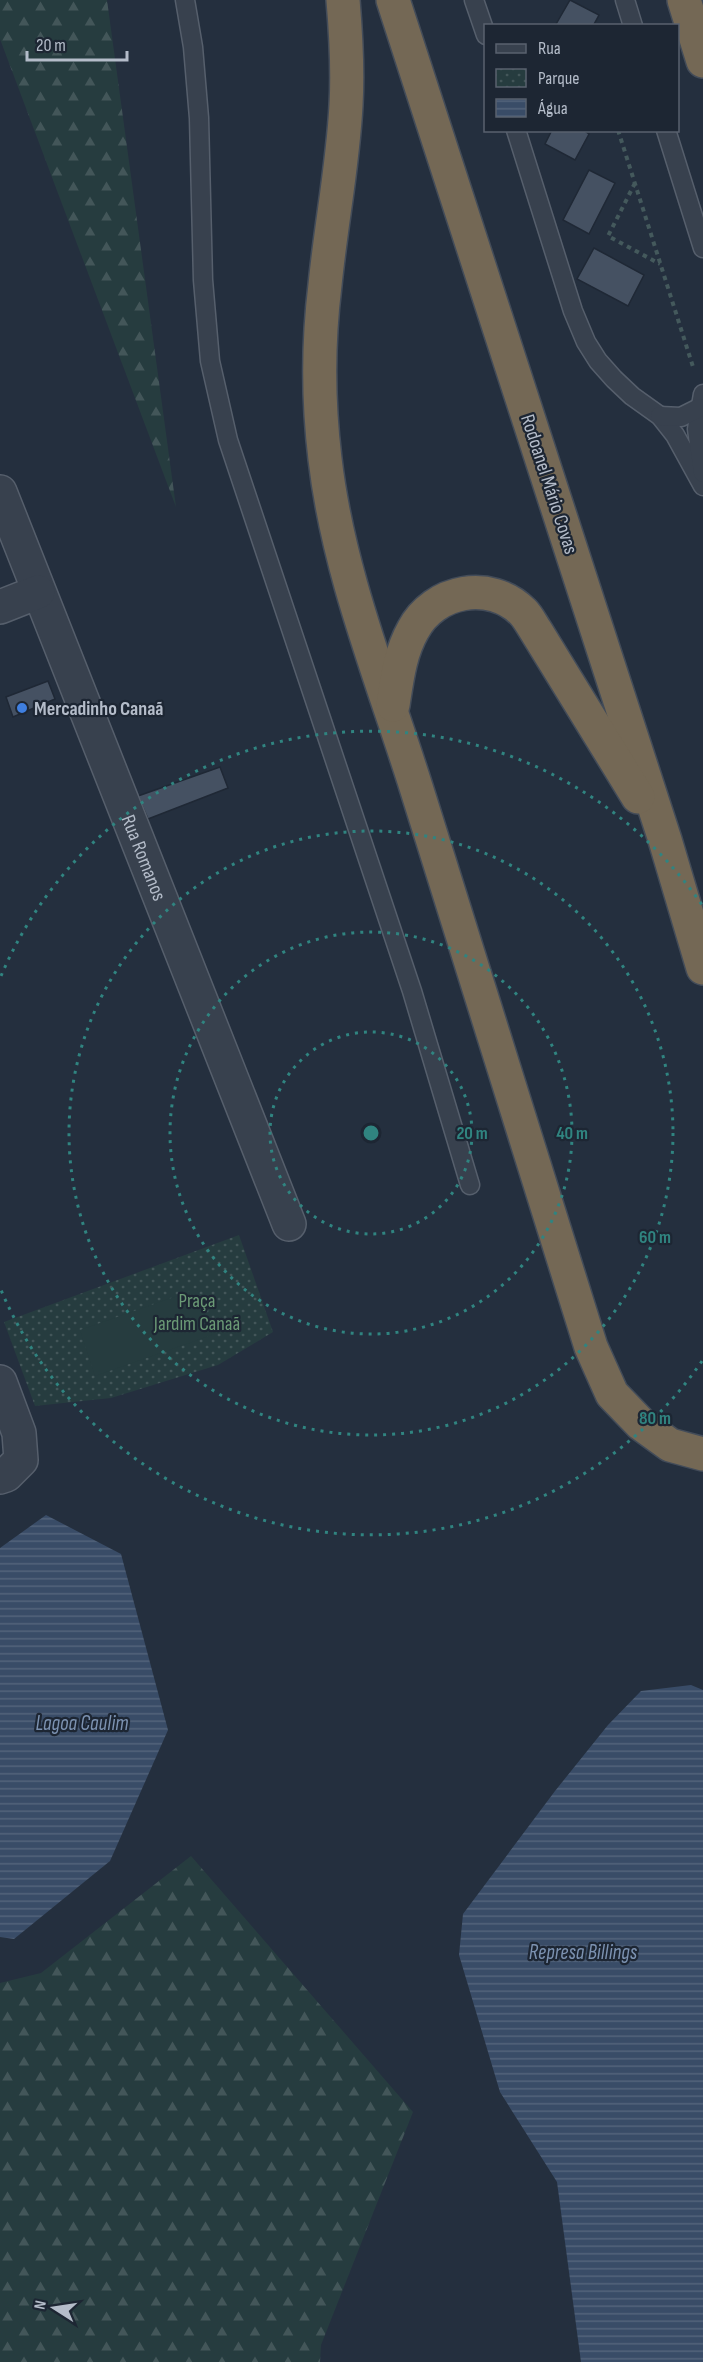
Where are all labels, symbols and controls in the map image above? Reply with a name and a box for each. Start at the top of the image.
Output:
scale bar [27,24,128,62]
legend [484,24,679,132]
text: 20 m [36,35,66,56]
text: Rua [538,38,561,59]
text: Parque [538,68,579,89]
text: Água [537,98,568,119]
street label: Rodoanel Mário Covas [515,411,583,557]
place label: Mercadinho Canaã [34,697,164,721]
marker: Mercadinho Canaã [15,701,29,715]
street label: Rua Romanos [116,811,171,904]
centre of rings [361,1123,381,1143]
text: 20 m [456,1123,488,1144]
text: 40 m [556,1123,588,1144]
text: 60 m [639,1227,671,1248]
park label: Praça Jardim Canaã [153,1289,240,1336]
text: 80 m [639,1408,671,1429]
water label: Lagoa Caulim [36,1711,128,1736]
water label: Represa Billings [529,1940,638,1965]
north arrow [24,2278,84,2338]
text: N [31,2299,51,2311]

